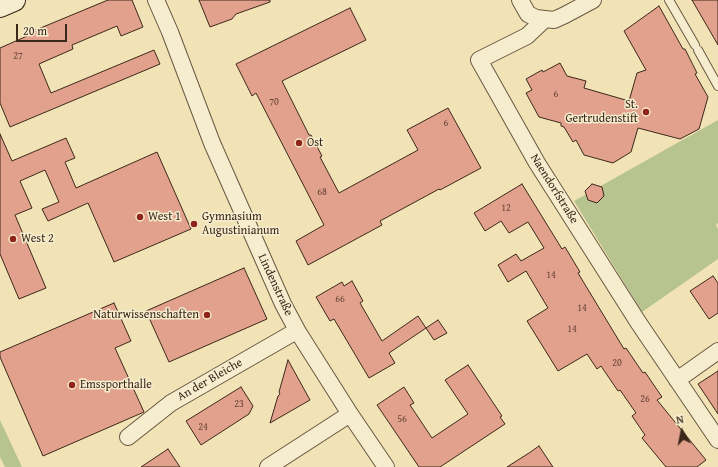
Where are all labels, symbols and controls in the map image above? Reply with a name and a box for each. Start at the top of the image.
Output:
scale bar [18,16,69,42]
text: 20 m [23,22,47,39]
house number: 27 [13,50,23,62]
house number: 6 [554,88,558,100]
house number: 70 [269,96,279,108]
place label: St. Gertrudenstift [565,98,638,126]
marker: St. Gertrudenstift [641,107,651,117]
house number: 6 [444,117,448,129]
place label: Ost [307,136,323,150]
marker: Ost [294,138,304,148]
street label: Naendorfstraße [527,152,581,226]
house number: 68 [317,186,327,198]
house number: 12 [501,202,511,214]
place label: West 1 [148,210,181,224]
place label: Gymnasium Augustinianum [202,210,279,238]
marker: West 1 [135,212,145,222]
marker: Gymnasium Augustinianum [189,219,199,229]
place label: West 2 [21,232,54,246]
marker: West 2 [8,234,18,244]
street label: Lindenstraße [254,252,296,318]
house number: 14 [546,269,556,281]
house number: 66 [335,293,345,305]
house number: 14 [577,302,587,314]
place label: Naturwissenschaften [93,308,199,322]
marker: Naturwissenschaften [202,310,212,320]
house number: 14 [567,323,577,335]
street label: An der Bleiche [175,356,245,404]
house number: 20 [612,357,622,369]
place label: Emssporthalle [80,378,152,392]
marker: Emssporthalle [67,380,77,390]
house number: 26 [640,393,650,405]
house number: 23 [234,398,244,410]
north arrow [662,411,702,451]
text: N [675,411,685,428]
house number: 56 [397,413,407,425]
house number: 24 [198,421,208,433]

